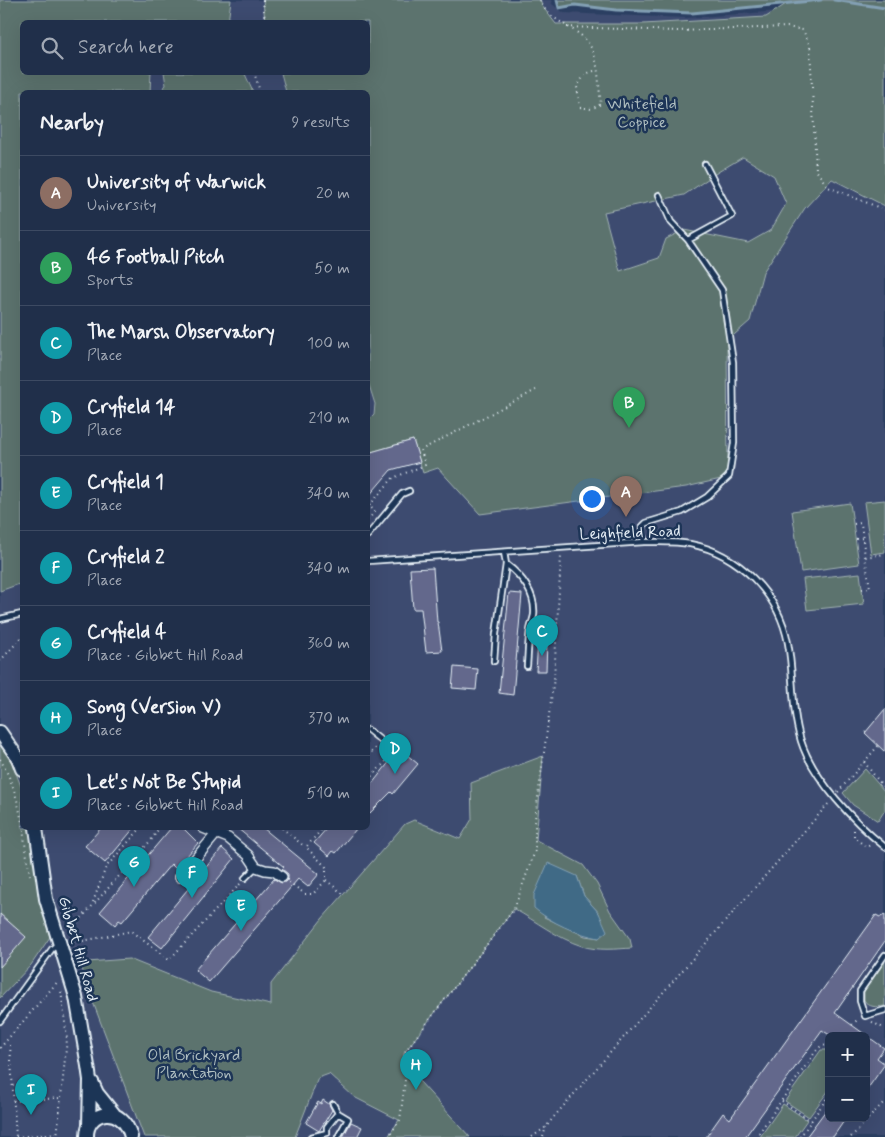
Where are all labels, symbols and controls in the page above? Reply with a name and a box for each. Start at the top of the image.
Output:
search box [20,20,370,75]
icon: search [38,34,66,62]
text: Search here [78,35,174,60]
park label: Whitefield Coppice [607,94,677,133]
text: Nearby [40,109,104,137]
text: 9 results [292,112,350,133]
text: University of Warwick [87,170,266,195]
text: A [51,183,61,204]
text: 20 m [316,183,350,204]
text: University [87,195,157,216]
text: 4G Football Pitch [87,245,225,270]
text: B [51,258,61,279]
text: 50 m [314,258,350,279]
text: Sports [87,270,133,291]
text: The Marsh Observatory [87,320,275,345]
text: C [50,333,62,354]
text: 100 m [307,333,350,354]
text: Place [87,345,122,366]
pin: B [613,387,645,428]
text: Cryfield 14 [87,395,175,420]
text: D [50,408,62,429]
text: 210 m [309,408,350,429]
text: Place [87,420,122,441]
text: Cryfield 1 [87,470,164,495]
pin: A [610,476,642,517]
text: E [51,483,61,504]
text: 340 m [306,483,350,504]
your location [579,486,605,512]
text: Place [87,495,122,516]
street label: Leighfield Road [579,521,681,545]
text: Cryfield 2 [87,545,165,570]
text: F [52,558,60,579]
text: 340 m [306,558,350,579]
text: Place [87,570,122,591]
pin: C [526,615,558,656]
text: Cryfield 4 [87,620,166,645]
text: G [51,633,61,654]
text: 360 m [307,633,350,654]
text: Place · Gibbet Hill Road [87,645,243,666]
text: Song (Version V) [87,695,220,720]
text: H [51,708,61,729]
text: 370 m [308,708,350,729]
text: Place [87,720,122,741]
pin: D [379,733,411,774]
text: Let's Not Be Stupid [87,770,241,795]
text: I [52,783,60,804]
text: 510 m [307,783,350,804]
text: Place · Gibbet Hill Road [87,795,243,816]
pin: G [118,846,150,887]
pin: F [176,857,208,898]
pin: E [225,890,257,931]
street label: Gibbet Hill Road [53,894,103,1004]
map controls [825,1032,870,1122]
button: + [825,1032,870,1077]
park label: Old Brickyard Plantation [148,1045,240,1084]
pin: H [400,1049,432,1090]
pin: I [15,1074,47,1115]
button: − [825,1077,870,1122]

